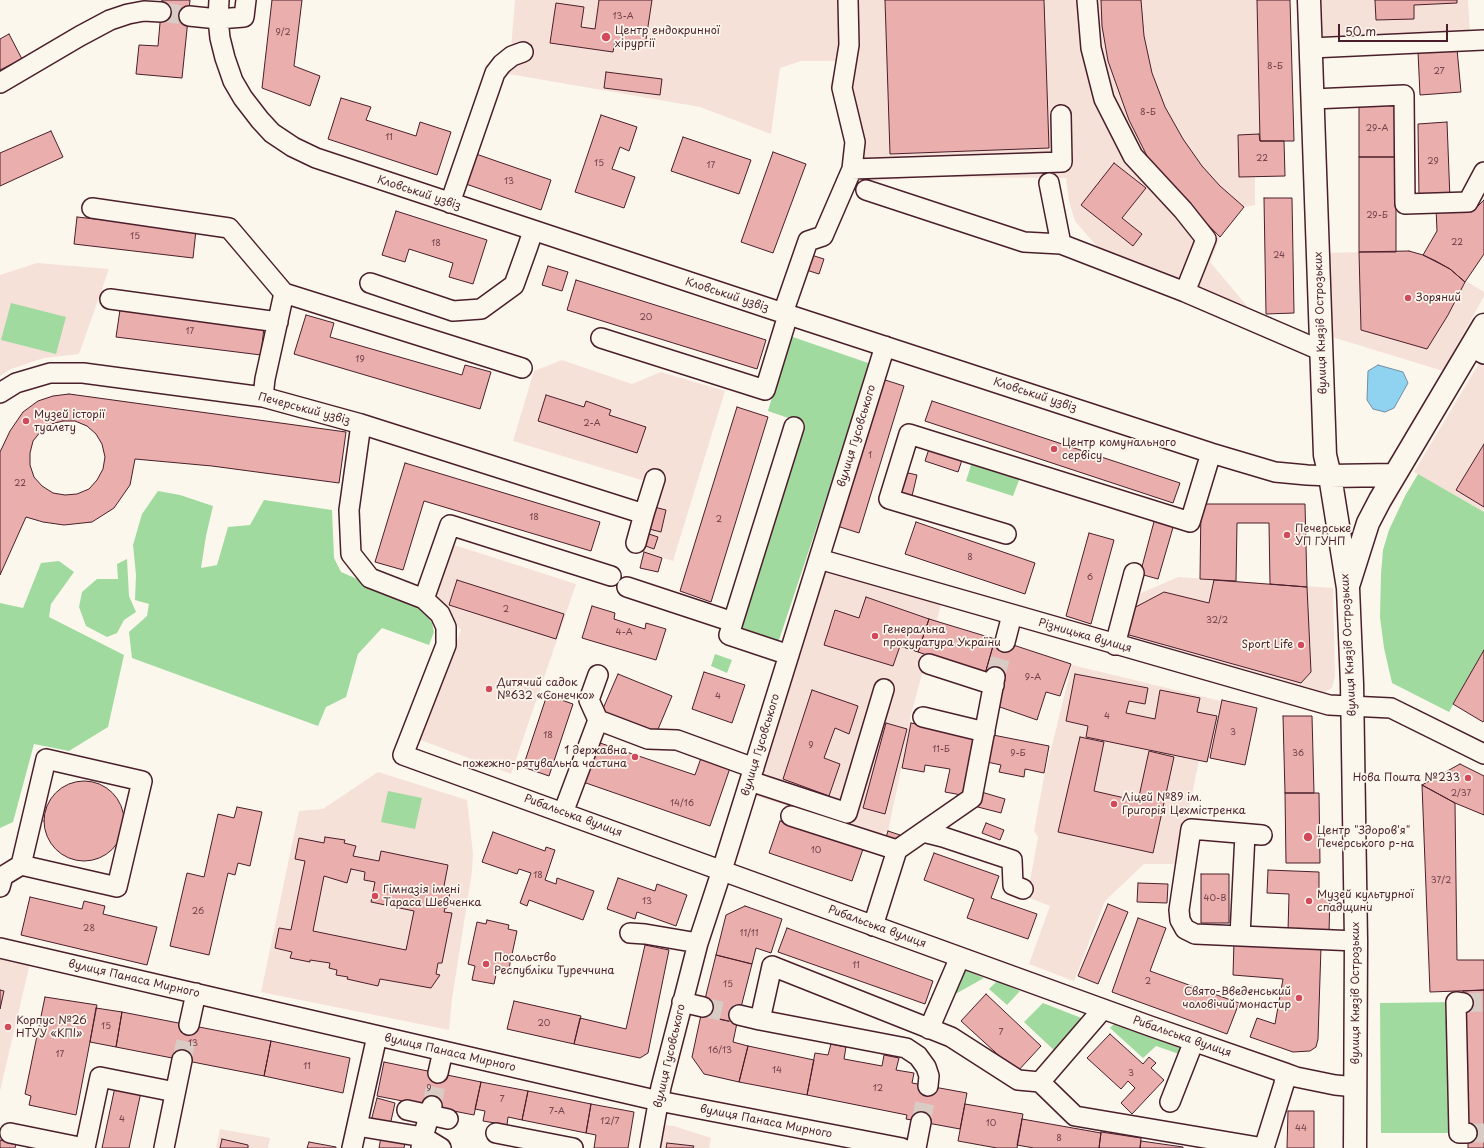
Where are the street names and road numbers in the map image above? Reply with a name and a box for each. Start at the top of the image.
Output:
street label: Кловський узвіз [375,173,463,213]
street label: вулиця Князів Острозьких [1312,251,1330,395]
street label: Кловський узвіз [683,275,771,315]
street label: Кловський узвіз [991,375,1079,415]
street label: вулиця Гусовського [835,383,879,489]
street label: Печерський узвіз [256,390,352,428]
street label: вулиця Князів Острозьких [1339,573,1359,717]
street label: Різницька вулиця [1037,616,1133,656]
street label: вулиця Гусовського [739,692,783,798]
street label: Рибальська вулиця [522,792,624,840]
street label: Рибальська вулиця [826,903,928,951]
street label: вулиця Князів Острозьких [1349,922,1363,1064]
street label: вулиця Панаса Мирного [67,957,201,1001]
street label: вулиця Гусовського [652,1003,688,1109]
street label: Рибальська вулиця [1131,1014,1233,1060]
street label: вулиця Панаса Мирного [383,1031,517,1075]
street label: вулиця Панаса Мирного [699,1103,833,1141]

